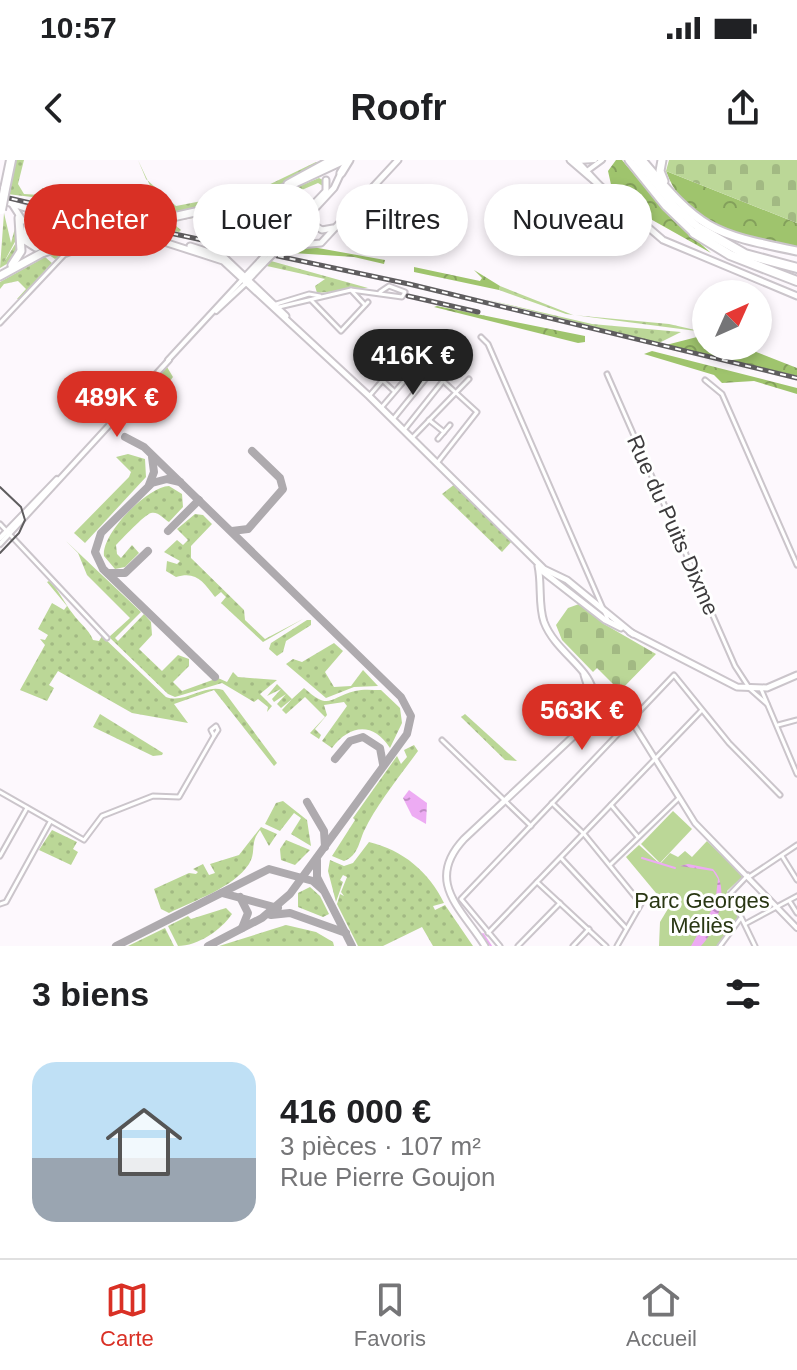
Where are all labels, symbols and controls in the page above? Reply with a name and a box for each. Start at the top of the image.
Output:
text: 10:57 [40,11,117,44]
icon: back [32,86,76,130]
icon: share [721,86,765,130]
text: Roofr [351,87,446,128]
chip: Acheter [24,184,177,256]
chip: Louer [193,184,320,256]
chip: Filtres [336,184,468,256]
chip: Nouveau [484,184,652,256]
north arrow [692,280,772,360]
map controls [692,280,772,360]
pin: 416K € [348,329,478,397]
text: 416K € [371,340,455,370]
pin: 489K € [52,371,182,439]
text: 489K € [75,382,159,412]
street label: Rue du Puits Dixme [622,431,724,619]
pin: 563K € [517,684,647,752]
text: 563K € [540,695,624,725]
park label: Parc Georges Méliès [634,888,770,938]
icon: filters [721,972,765,1016]
text: 3 biens [32,975,149,1013]
text: 416 000 € [280,1092,431,1130]
icon: home [96,1094,192,1190]
text: 3 pièces · 107 m² [280,1131,481,1161]
text: Rue Pierre Goujon [280,1162,495,1192]
tab: Carte [100,1278,154,1352]
tab: Favoris [354,1278,426,1352]
tab: Accueil [626,1278,697,1352]

